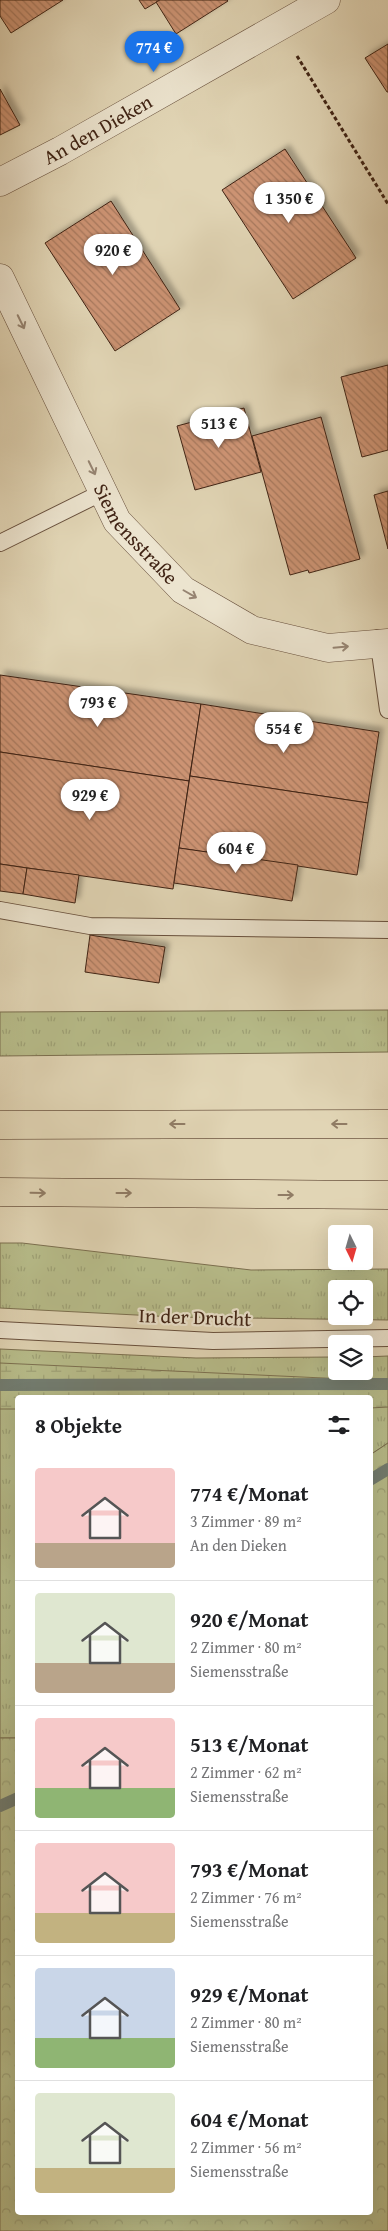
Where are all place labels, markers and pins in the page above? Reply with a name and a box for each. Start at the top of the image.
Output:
pin: 774 € [119,30,189,73]
pin: 1 350 € [243,182,335,224]
pin: 920 € [78,234,148,276]
pin: 513 € [184,406,254,449]
pin: 793 € [63,686,133,728]
pin: 554 € [249,712,319,754]
pin: 929 € [55,778,125,821]
pin: 604 € [201,832,271,874]

